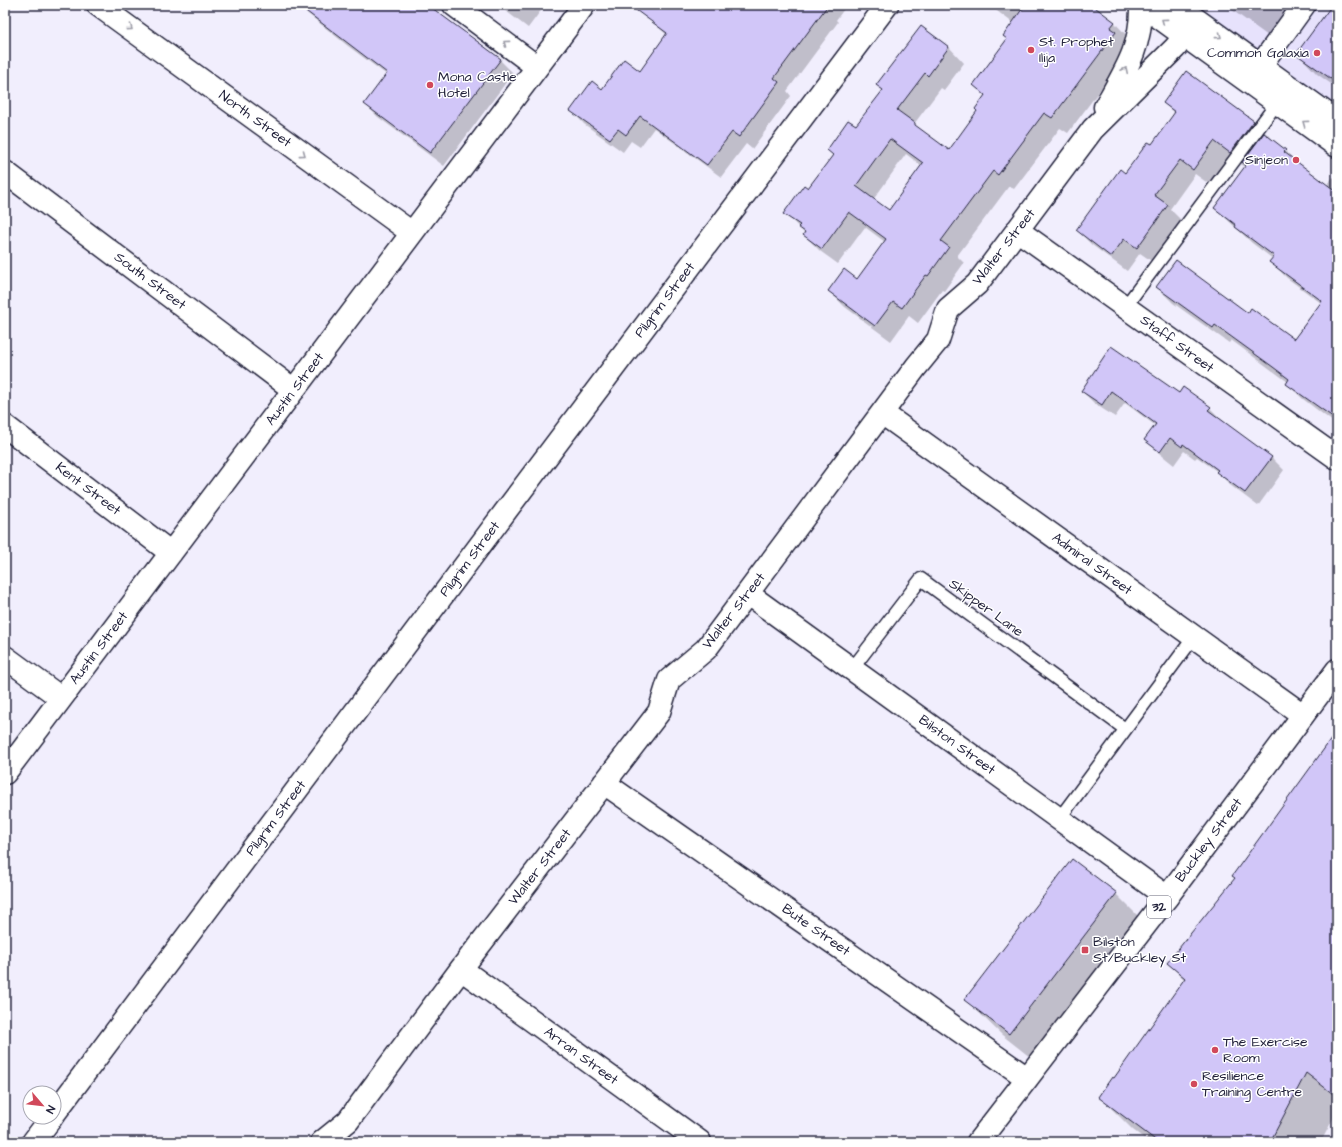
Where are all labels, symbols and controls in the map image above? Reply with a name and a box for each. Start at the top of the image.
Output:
one-way arrow [1161,18,1168,25]
one-way arrow [126,23,133,31]
one-way arrow [1215,31,1222,39]
place label: St. Prophet Ilija [1039,32,1114,68]
one-way arrow [503,41,510,48]
place label: Common Galaxia [1207,43,1309,63]
marker: St. Prophet Ilija [1026,45,1036,55]
marker: Common Galaxia [1312,48,1322,58]
place label: Mona Castle Hotel [438,67,517,103]
one-way arrow [1120,67,1128,74]
marker: Mona Castle Hotel [425,80,435,90]
street label: North Street [214,86,296,152]
one-way arrow [1303,121,1310,128]
one-way arrow [299,149,306,157]
place label: Sinjeon [1245,150,1288,170]
marker: Sinjeon [1291,155,1301,165]
street label: Walter Street [968,204,1040,290]
street label: South Street [110,247,190,315]
street label: Pilgrim Street [630,258,700,342]
street label: Staff Street [1136,310,1218,378]
street label: Austin Street [261,348,329,430]
street label: Kent Street [51,458,125,521]
street label: Pilgrim Street [435,517,505,601]
street label: Admiral Street [1048,528,1137,600]
street label: Walter Street [698,568,770,654]
street label: Skipper Lane [945,574,1028,642]
street label: Austin Street [65,607,133,689]
street label: Bilston Street [914,710,1000,780]
street label: Pilgrim Street [241,776,311,860]
street label: Buckley Street [1171,793,1248,886]
street label: Walter Street [504,824,576,910]
road number: 32 [1147,896,1171,918]
street label: Bute Street [778,899,854,961]
place label: Bilston St/Buckley St [1093,932,1187,968]
marker: Bilston St/Buckley St [1080,945,1090,955]
street label: Arran Street [540,1022,622,1090]
place label: The Exercise Room [1223,1032,1308,1068]
marker: The Exercise Room [1210,1045,1220,1055]
place label: Resilience Training Centre [1202,1066,1303,1102]
marker: Resilience Training Centre [1189,1079,1199,1089]
north arrow [22,1085,62,1125]
text: N [42,1103,59,1116]

